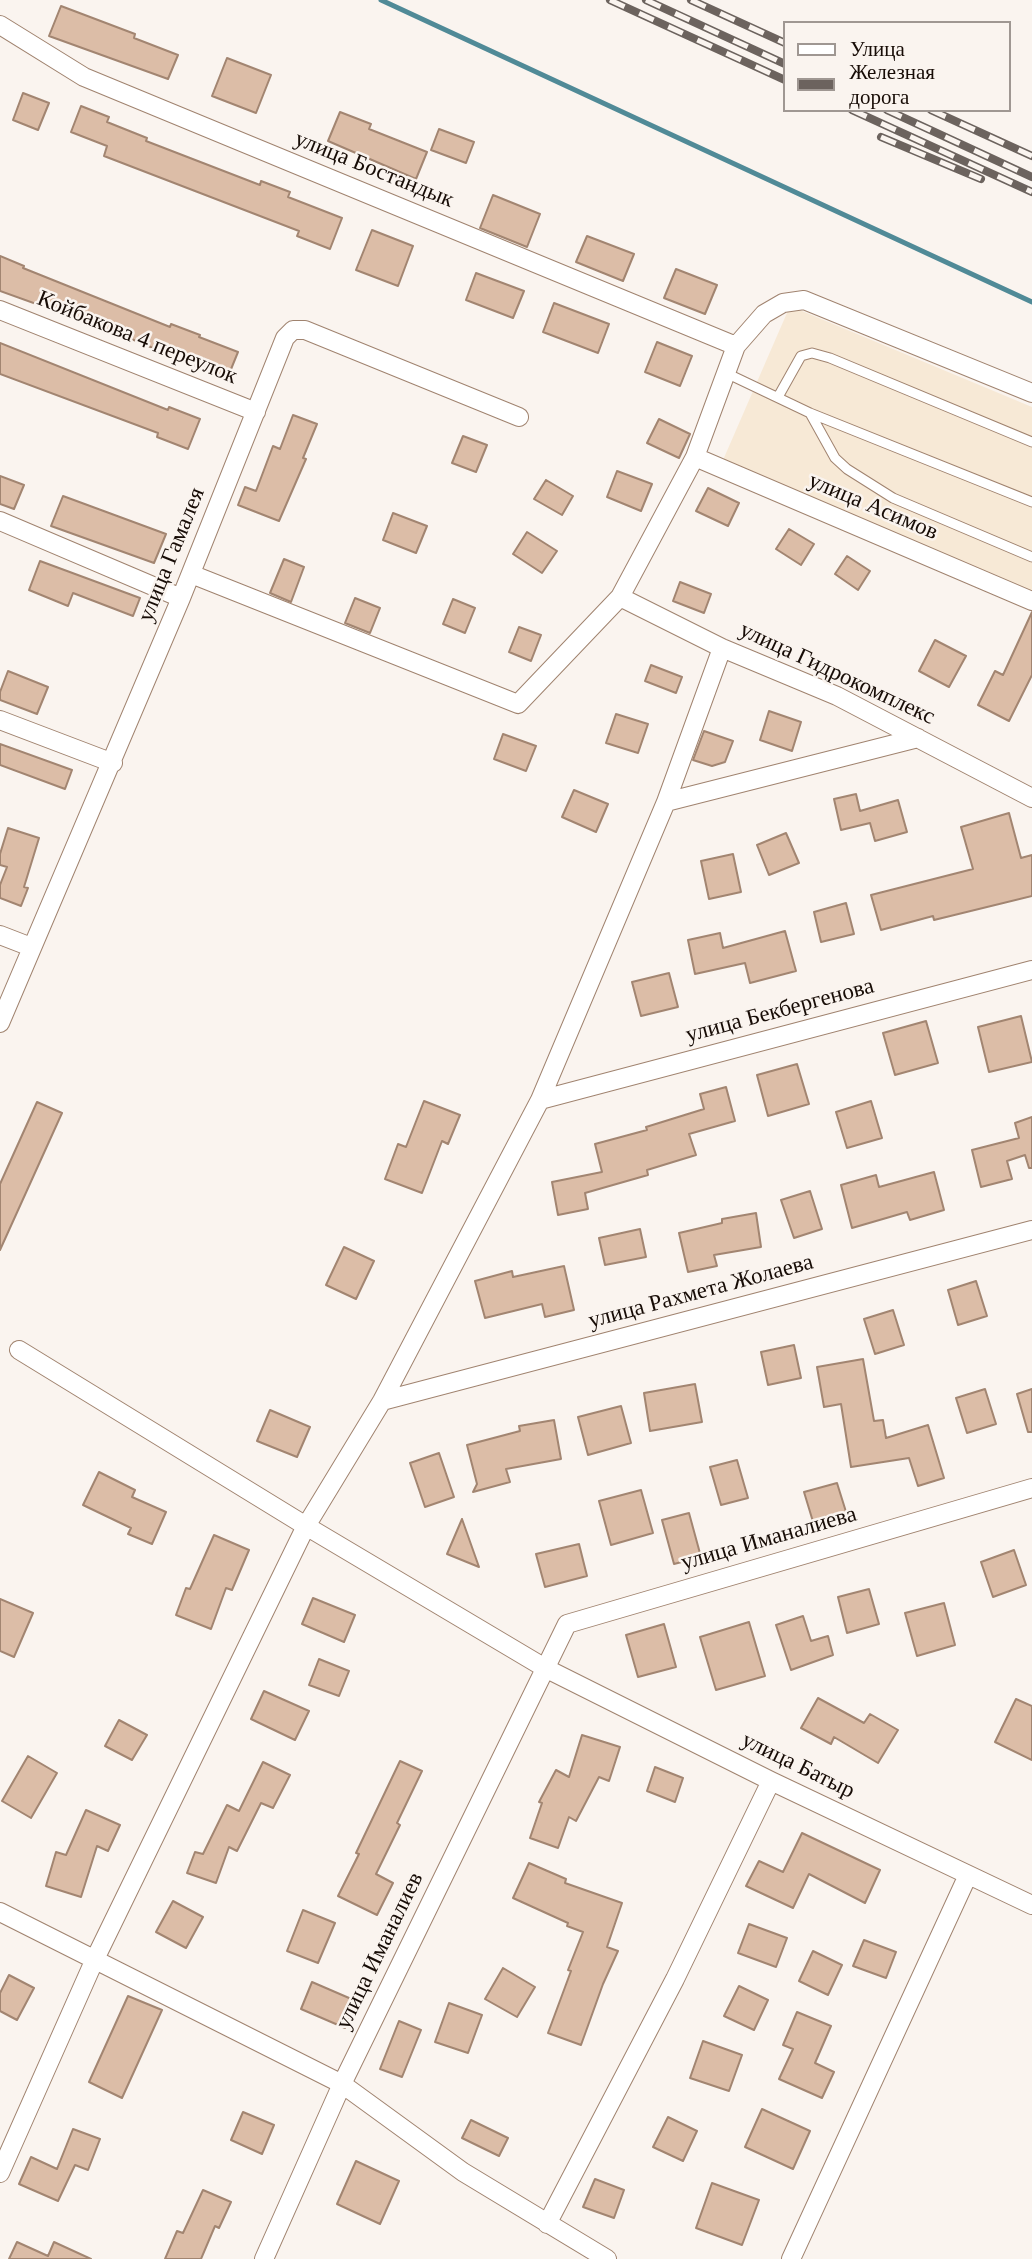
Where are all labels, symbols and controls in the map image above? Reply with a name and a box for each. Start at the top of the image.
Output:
legend [783,21,1011,112]
text: Улица [850,37,905,61]
text: Железная дорога [849,60,935,109]
street label: улица Бостандык [290,126,458,214]
street label: Койбакова 4 переулок [33,285,241,391]
street label: улица Асимов [804,467,942,547]
street label: улица Гамалея [133,484,211,626]
street label: улица Гидрокомплекс [735,617,939,731]
street label: улица Бекбергенова [683,973,877,1049]
street label: улица Рахмета Жолаева [586,1249,816,1335]
street label: улица Иманалиева [678,1501,860,1577]
street label: улица Батыр [737,1727,859,1805]
street label: улица Иманалиев [330,1868,430,2034]

